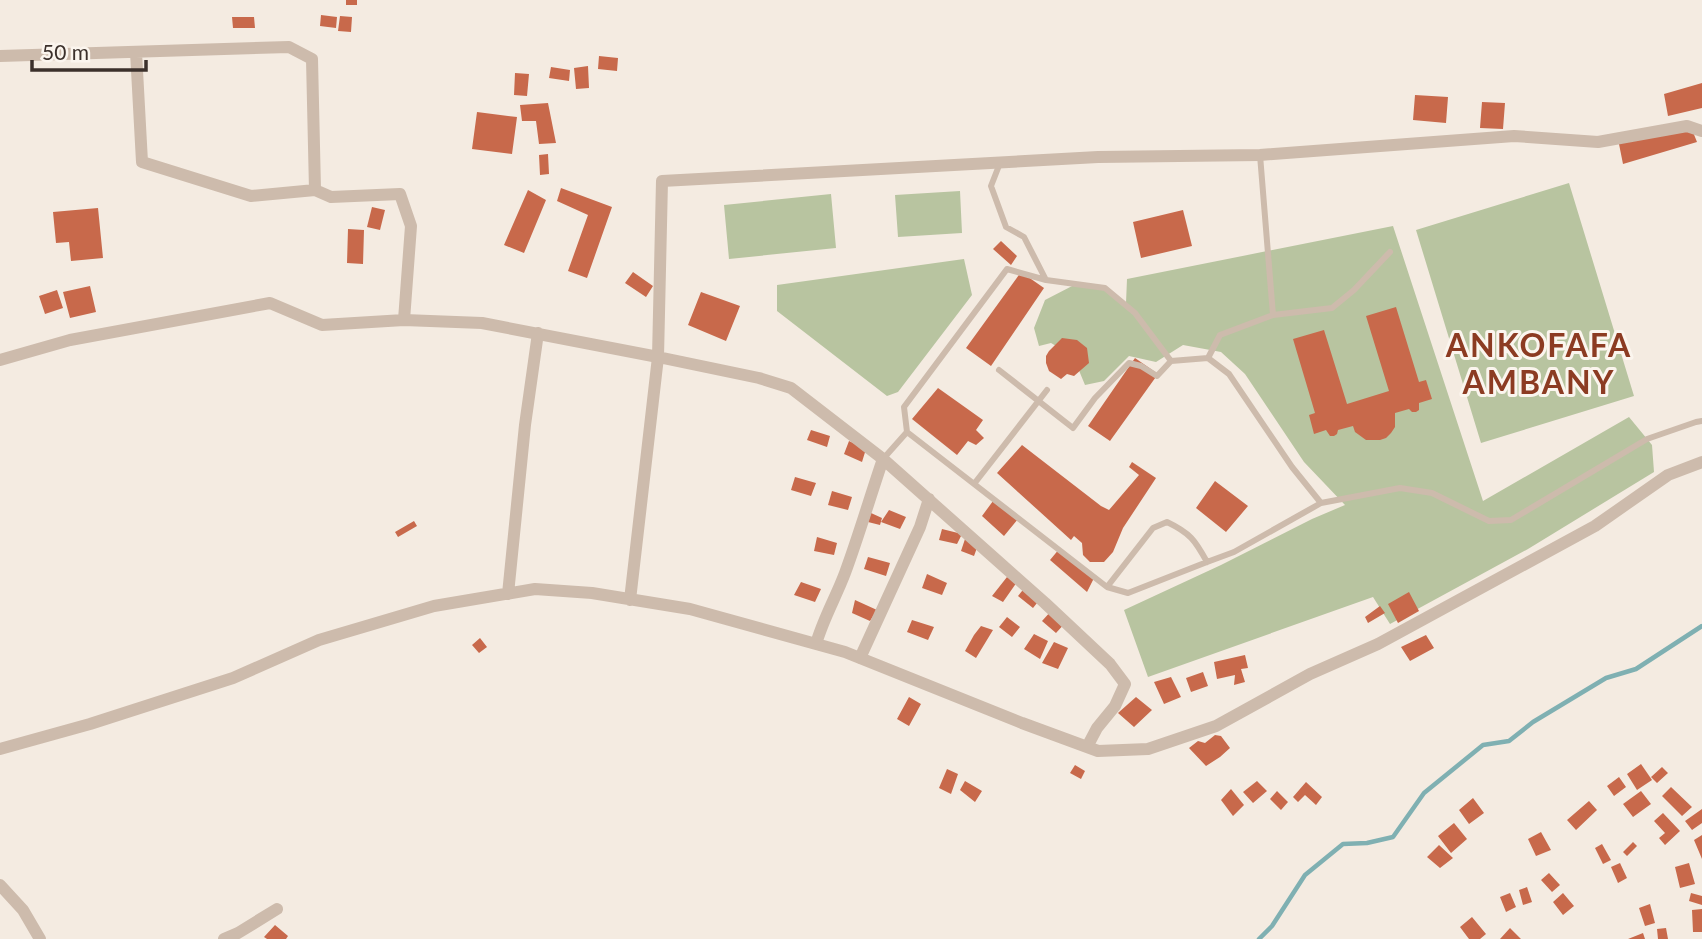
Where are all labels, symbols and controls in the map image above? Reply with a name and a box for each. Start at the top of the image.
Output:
scale bar [32,28,145,72]
text: 50 m [42,39,89,64]
district label: ANKOFAFA AMBANY [1445,325,1632,401]

